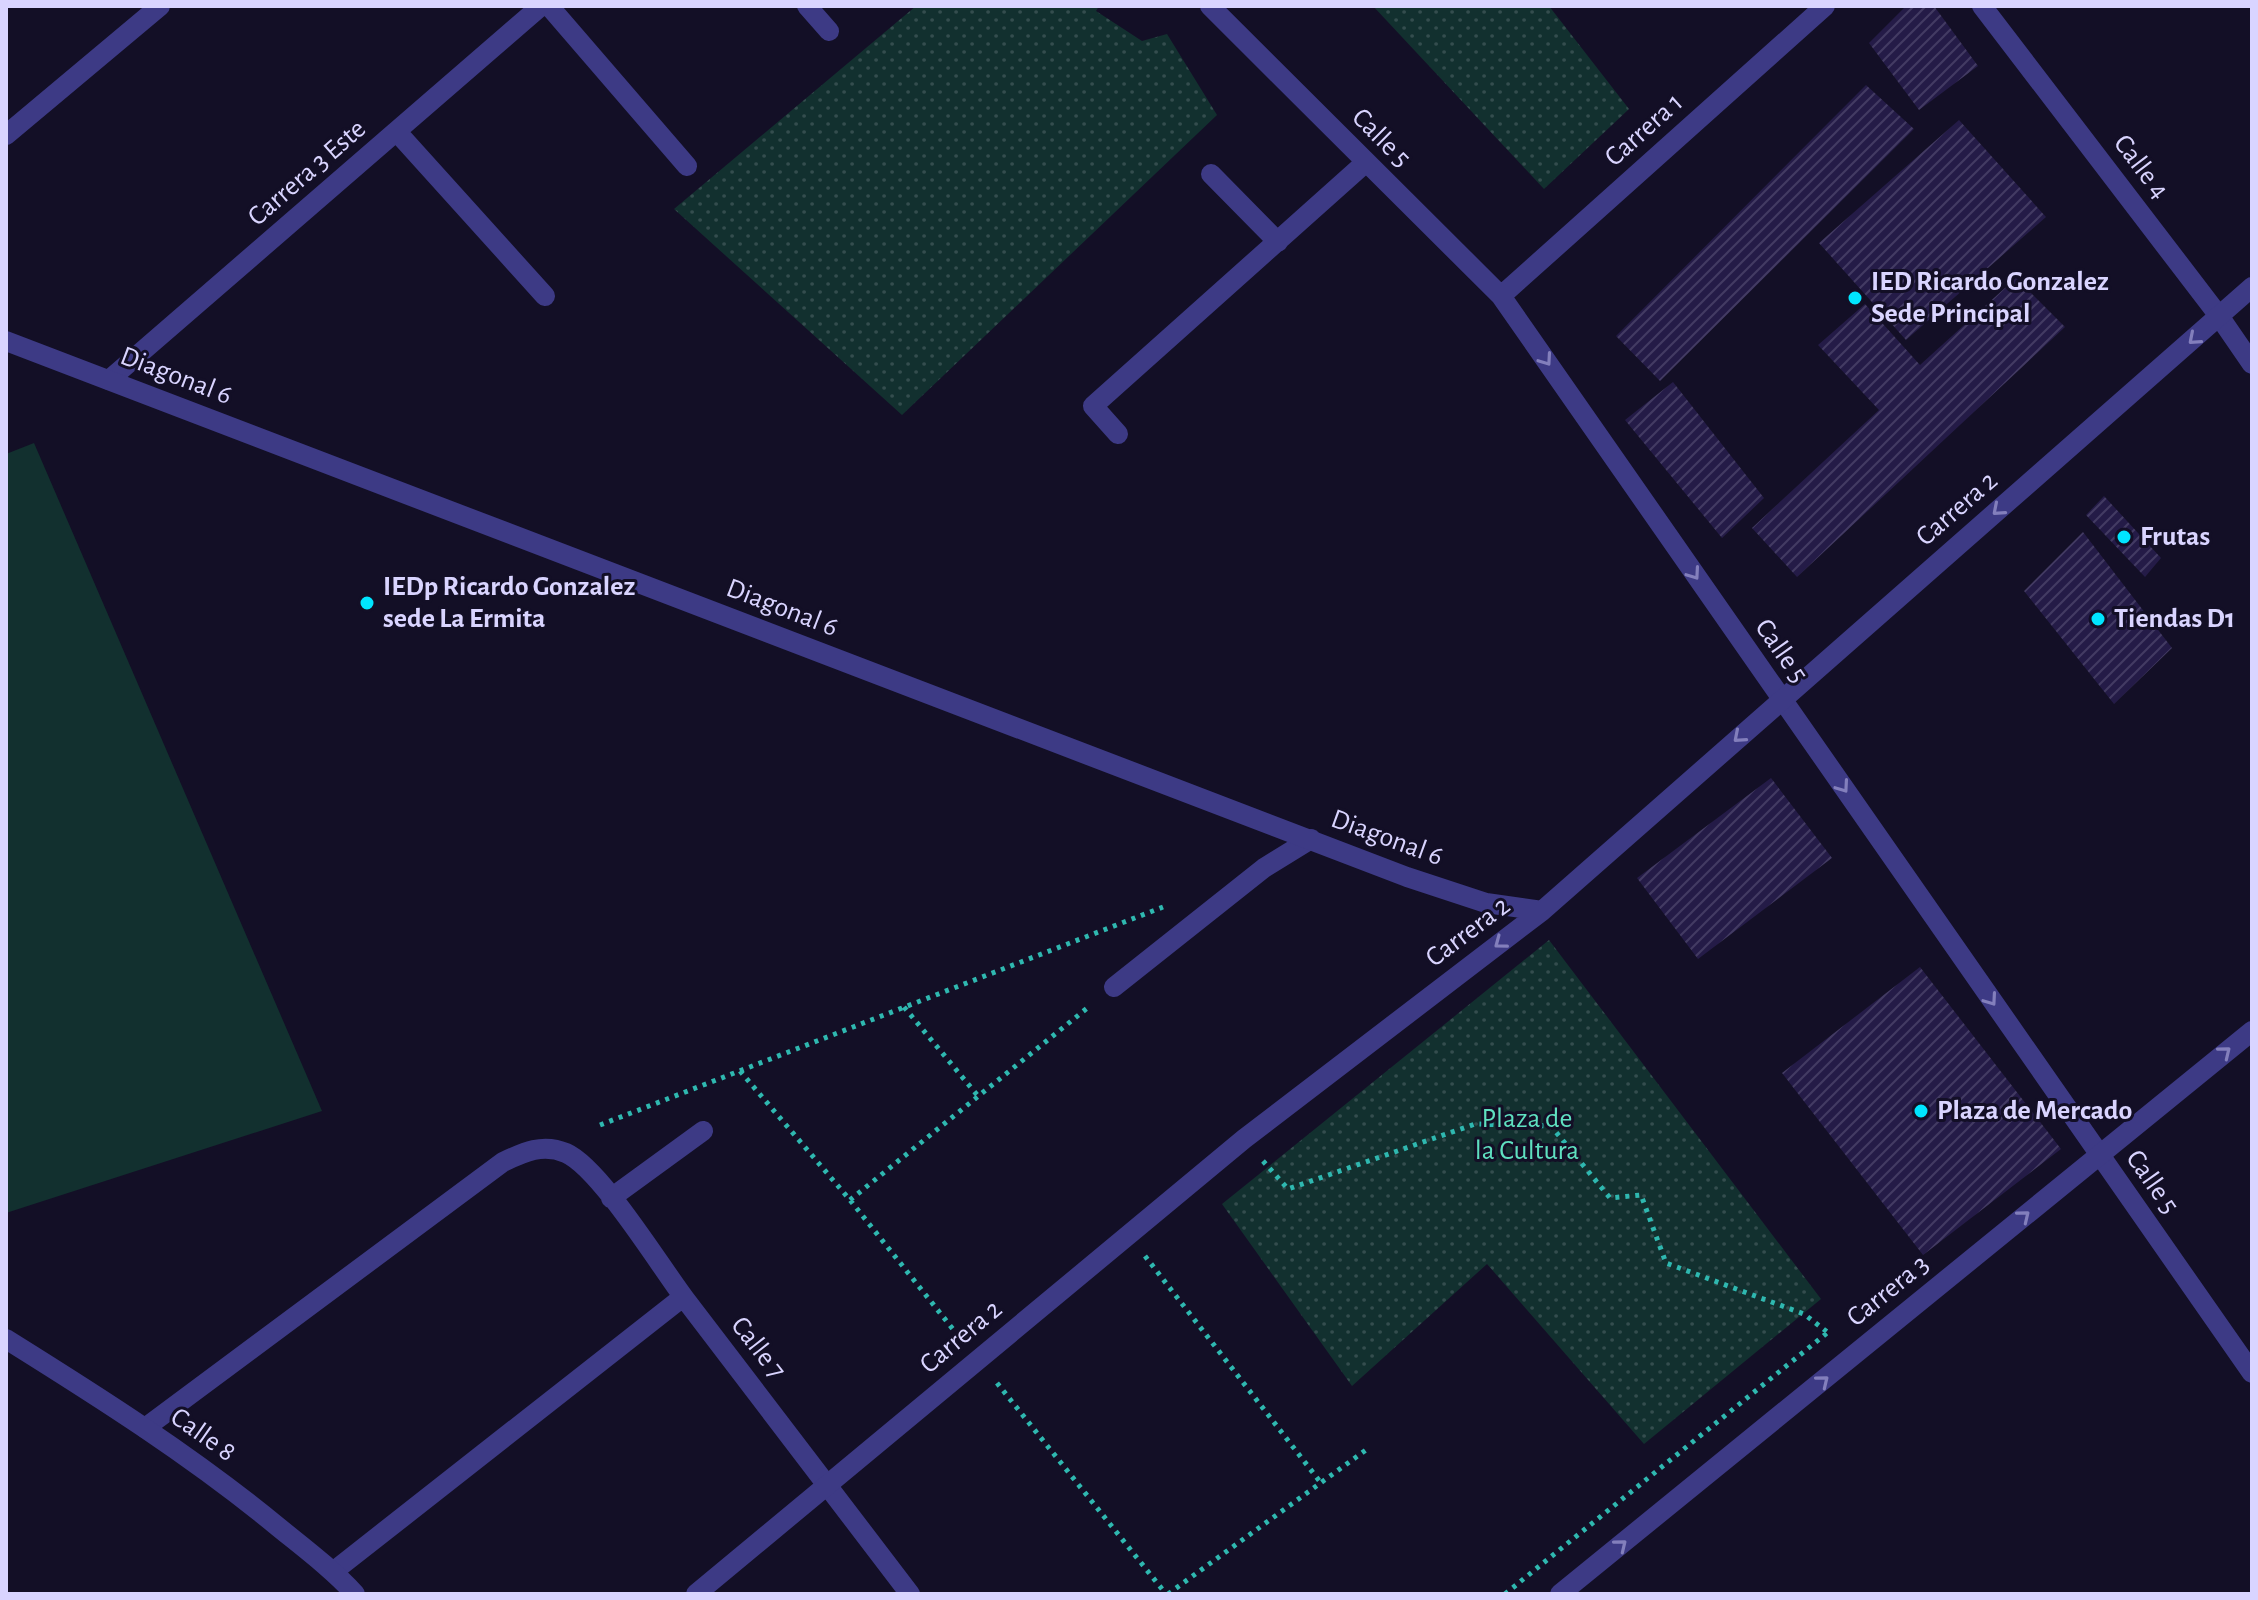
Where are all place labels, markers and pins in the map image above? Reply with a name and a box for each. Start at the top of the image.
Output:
place label: IED Ricardo Gonzalez Sede Principal [1871,268,2109,328]
marker: IED Ricardo Gonzalez Sede Principal [1846,289,1864,307]
place label: Frutas [2140,523,2210,551]
marker: Frutas [2115,528,2133,546]
place label: IEDp Ricardo Gonzalez sede La Ermita [383,573,635,633]
marker: IEDp Ricardo Gonzalez sede La Ermita [358,594,376,612]
place label: Tiendas D1 [2114,605,2235,633]
marker: Tiendas D1 [2089,610,2107,628]
place label: Plaza de Mercado [1937,1097,2132,1125]
marker: Plaza de Mercado [1912,1102,1930,1120]

